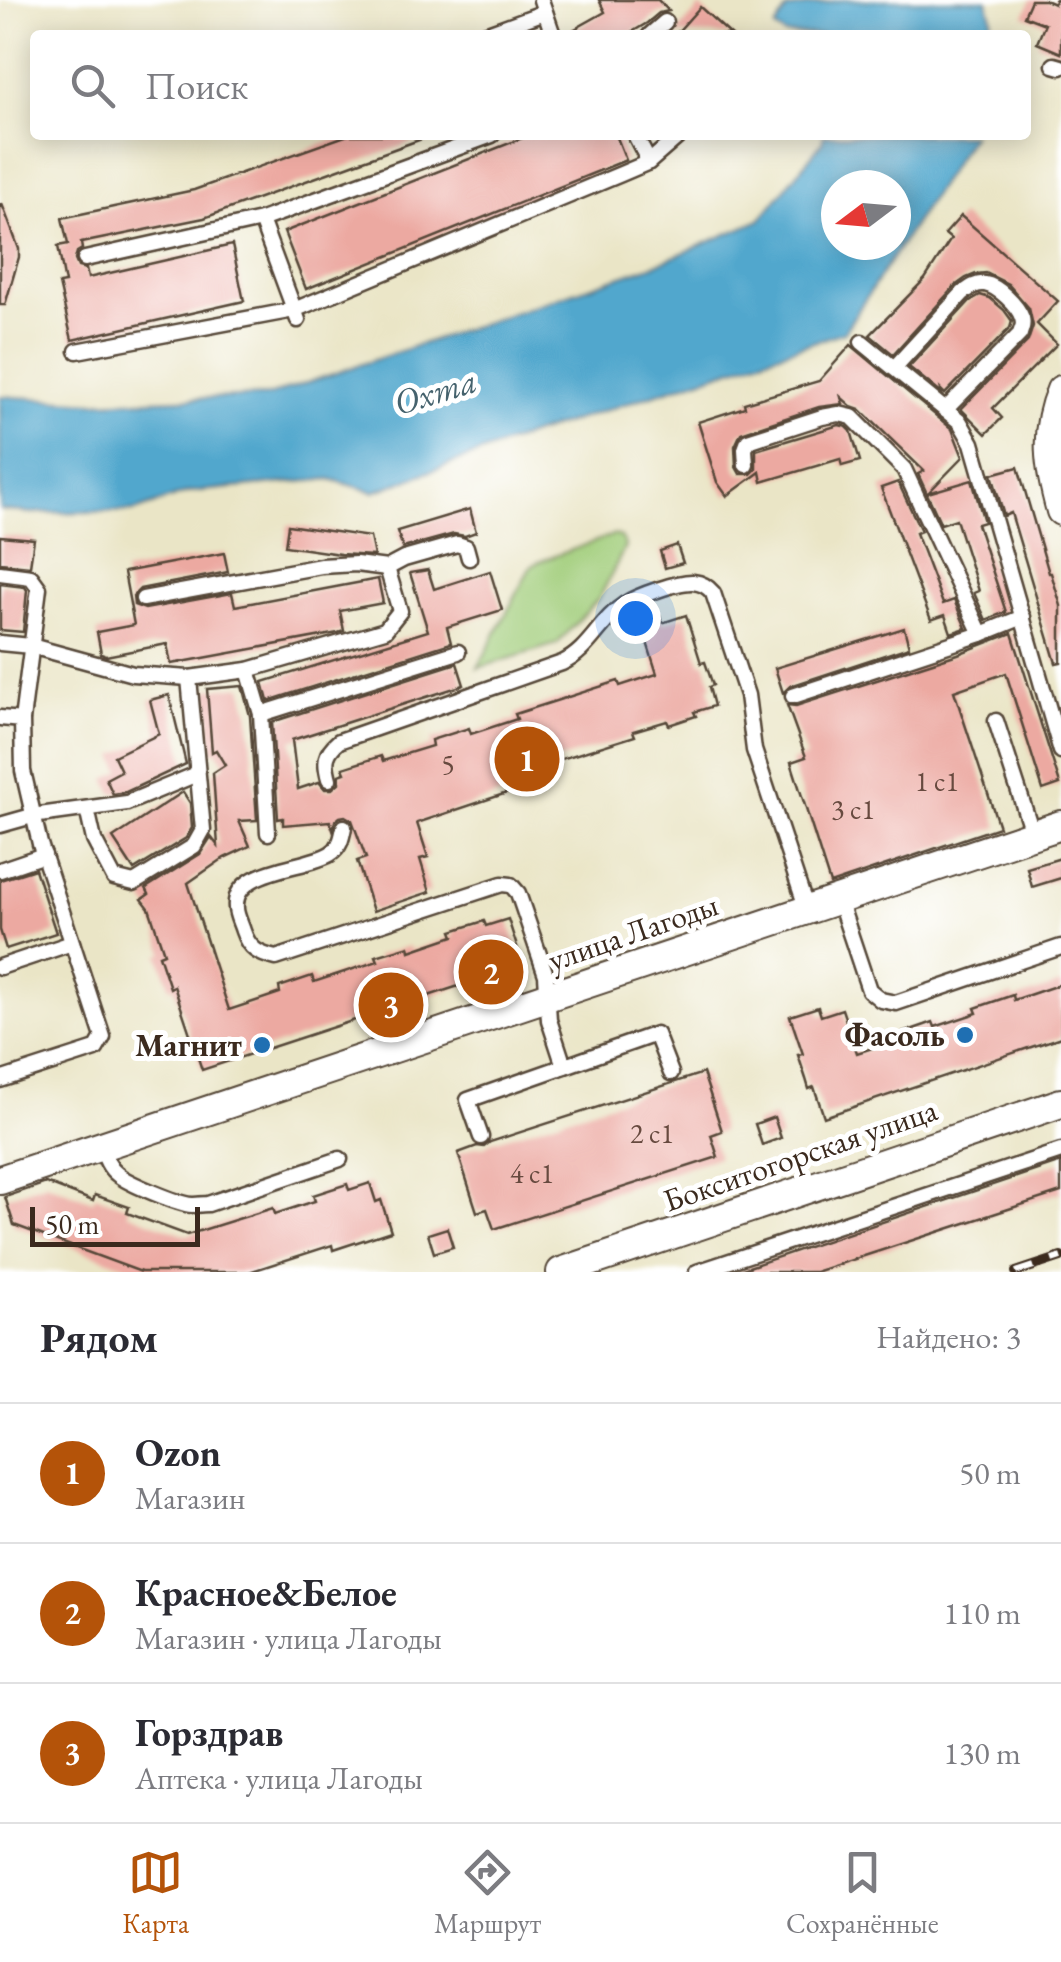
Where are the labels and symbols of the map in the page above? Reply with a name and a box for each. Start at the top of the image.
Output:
north arrow [821,170,911,260]
water label: Охта [388,357,482,425]
your location [610,593,661,644]
pin: 1 [494,722,560,796]
house number: 5 [441,746,455,782]
house number: 1 c1 [915,763,959,799]
house number: 3 с1 [831,791,875,827]
street label: улица Лагоды [542,883,724,981]
pin: 2 [458,934,524,1010]
pin: 3 [358,968,424,1042]
place label: Фасоль [845,1014,945,1056]
place label: Магнит [135,1024,243,1066]
marker: Фасоль [954,1024,976,1046]
marker: Магнит [251,1034,273,1056]
street label: Бокситогорская улица [657,1088,943,1222]
house number: 2 с1 [630,1115,674,1151]
house number: 4 с1 [510,1155,554,1191]
scale bar [30,1202,200,1246]

